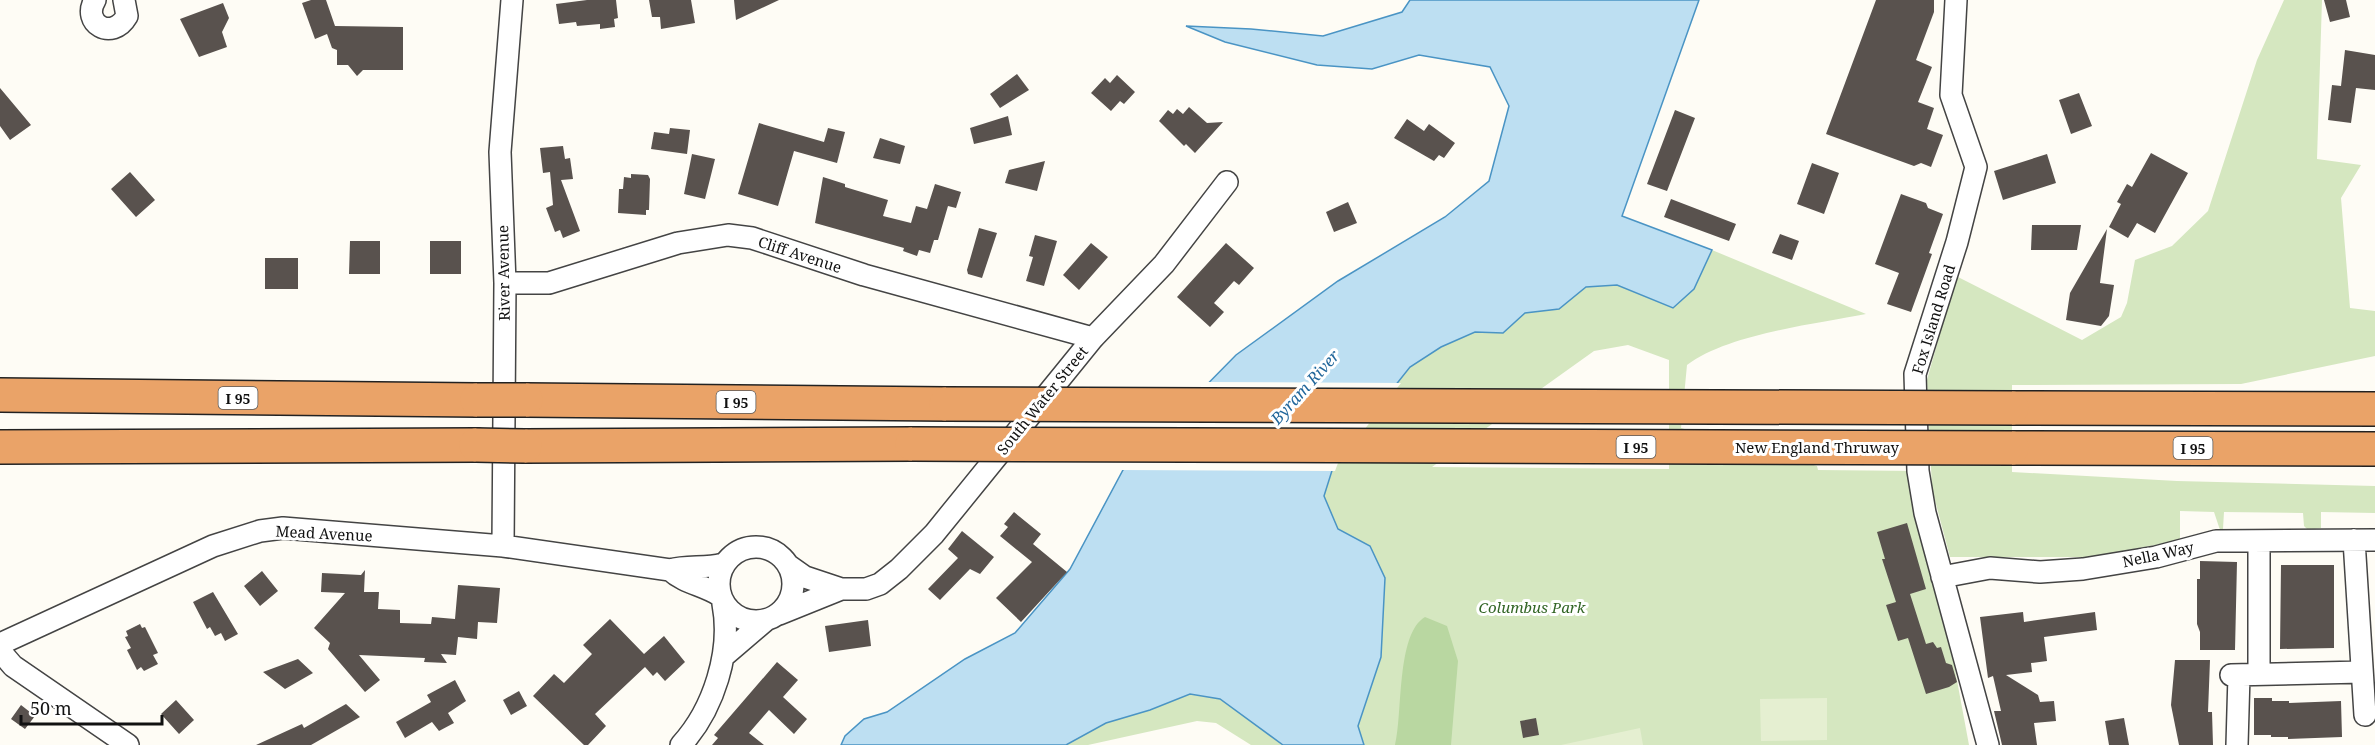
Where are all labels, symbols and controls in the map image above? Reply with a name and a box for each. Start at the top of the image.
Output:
street label: River Avenue [492,225,514,321]
street label: Cliff Avenue [756,231,844,277]
street label: Fox Island Road [1907,262,1959,376]
street label: South Water Street [992,342,1092,458]
water label: Byram River [1265,345,1345,430]
road number: I 95 [218,387,258,409]
road number: I 95 [716,391,756,413]
road number: I 95 [1616,436,1656,458]
street label: New England Thruway [1735,437,1900,457]
road number: I 95 [2174,437,2212,459]
street label: Mead Avenue [275,520,373,546]
street label: Nella Way [2121,537,2196,571]
park label: Columbus Park [1479,597,1586,617]
scale bar [21,688,162,726]
text: 50 m [30,696,72,720]

